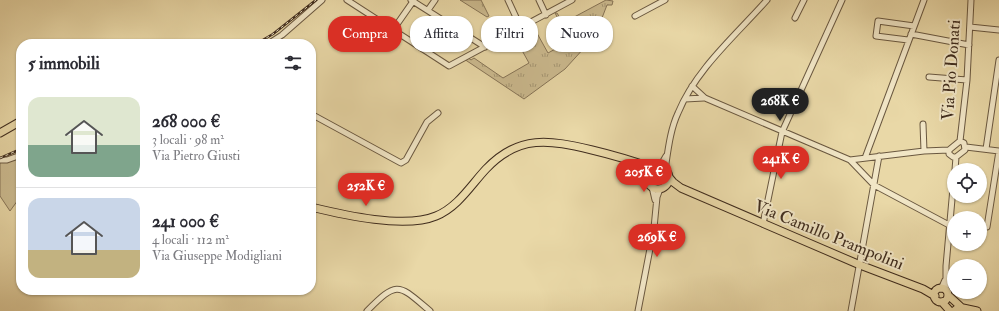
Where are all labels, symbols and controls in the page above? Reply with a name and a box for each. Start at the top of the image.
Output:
chip: Compra [328,16,402,52]
chip: Affitta [410,16,473,52]
chip: Filtri [481,16,538,52]
chip: Nuovo [546,16,613,52]
street label: Via Pio Donati [937,18,965,121]
icon: filters [282,52,304,74]
text: 5 immobili [28,53,100,74]
pin: 268K € [747,88,813,122]
text: 268K € [761,93,799,109]
text: 268 000 € [152,111,220,132]
icon: home [60,113,108,161]
text: 3 locali · 98 m² [152,132,224,148]
pin: 241K € [748,146,814,180]
text: Via Pietro Giusti [152,148,240,164]
text: 241K € [762,151,800,167]
pin: 205K € [611,159,677,193]
map controls [947,163,987,299]
button: locate [947,163,987,203]
text: 205K € [625,164,663,180]
pin: 252K € [333,173,399,207]
text: 252K € [347,178,385,194]
street label: Via Camillo Prampolini [751,195,907,276]
text: 241 000 € [152,211,219,232]
button: + [947,211,987,251]
icon: home [60,214,108,262]
pin: 269K € [624,224,690,258]
text: 269K € [637,229,677,245]
text: 4 locali · 112 m² [152,232,229,248]
text: Via Giuseppe Modigliani [152,248,282,264]
button: − [947,259,987,299]

